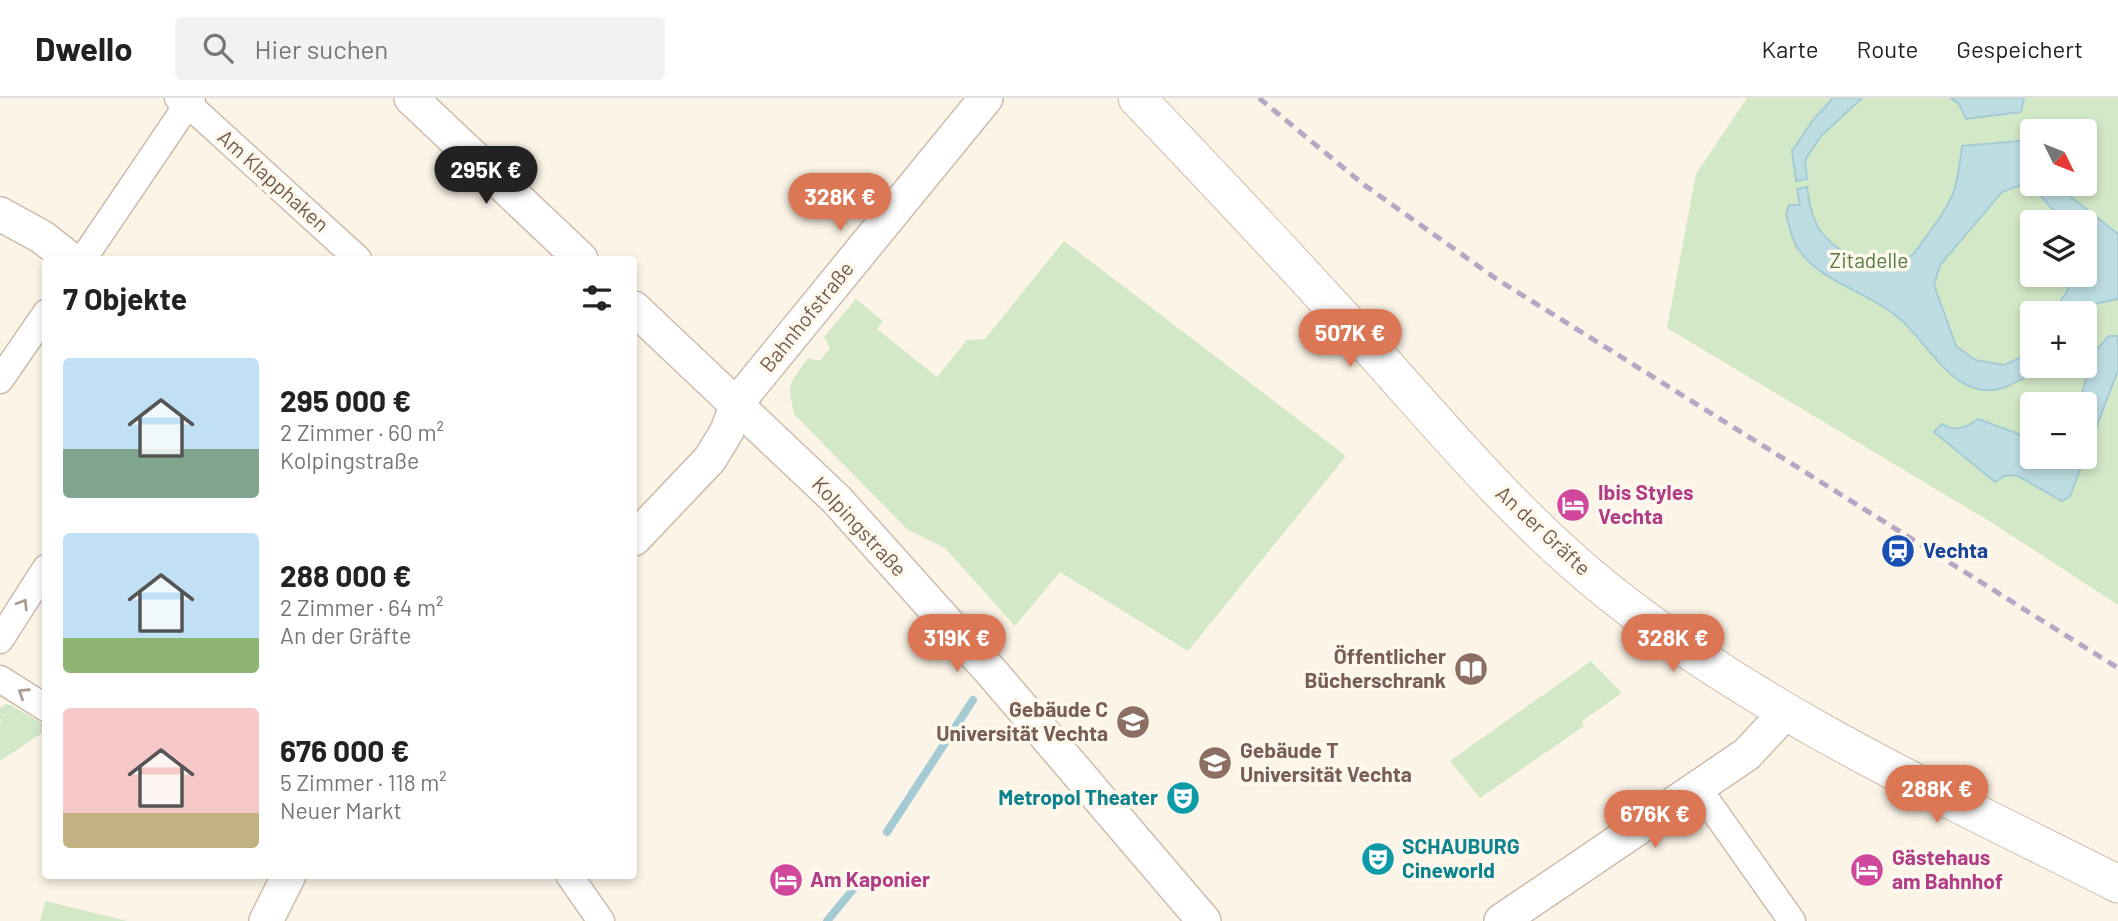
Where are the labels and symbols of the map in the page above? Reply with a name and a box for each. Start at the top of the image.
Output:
north arrow [2020,119,2096,196]
street label: Am Klapphaken [213,124,335,236]
pin: 295K € [429,146,543,206]
pin: 328K € [783,174,897,233]
park label: Zitadelle [1830,247,1908,272]
street label: Bahnhofstraße [754,256,858,376]
pin: 507K € [1293,310,1407,369]
street label: Kolpingstraße [808,471,913,581]
place label: Ibis Styles Vechta [1598,479,1694,528]
street label: An der Gräfte [1492,480,1596,580]
hotel icon: Ibis Styles Vechta [1554,486,1592,524]
station icon: Vechta [1879,532,1917,570]
place label: Vechta [1923,537,1988,562]
one-way arrow [14,598,27,611]
pin: 319K € [900,614,1014,674]
pin: 328K € [1616,614,1730,674]
place label: Öffentlicher Bücherschrank [1305,643,1446,692]
library icon: Öffentlicher Bücherschrank [1452,650,1490,688]
one-way arrow [17,689,30,702]
place label: Gebäude C Universität Vechta [936,696,1108,745]
school or university icon: Gebäude C Universität Vechta [1114,703,1152,741]
place label: Gebäude T Universität Vechta [1240,737,1412,786]
school or university icon: Gebäude T Universität Vechta [1196,744,1234,782]
pin: 288K € [1880,766,1994,825]
theatre icon: Metropol Theater [1164,779,1202,817]
place label: Metropol Theater [998,784,1158,809]
pin: 676K € [1598,790,1712,850]
place label: SCHAUBURG Cineworld [1402,833,1520,882]
theatre icon: SCHAUBURG Cineworld [1359,840,1397,878]
place label: Gästehaus am Bahnhof [1892,844,2003,893]
hotel icon: Gästehaus am Bahnhof [1848,851,1886,889]
hotel icon: Am Kaponier [767,861,805,899]
place label: Am Kaponier [810,866,930,891]

